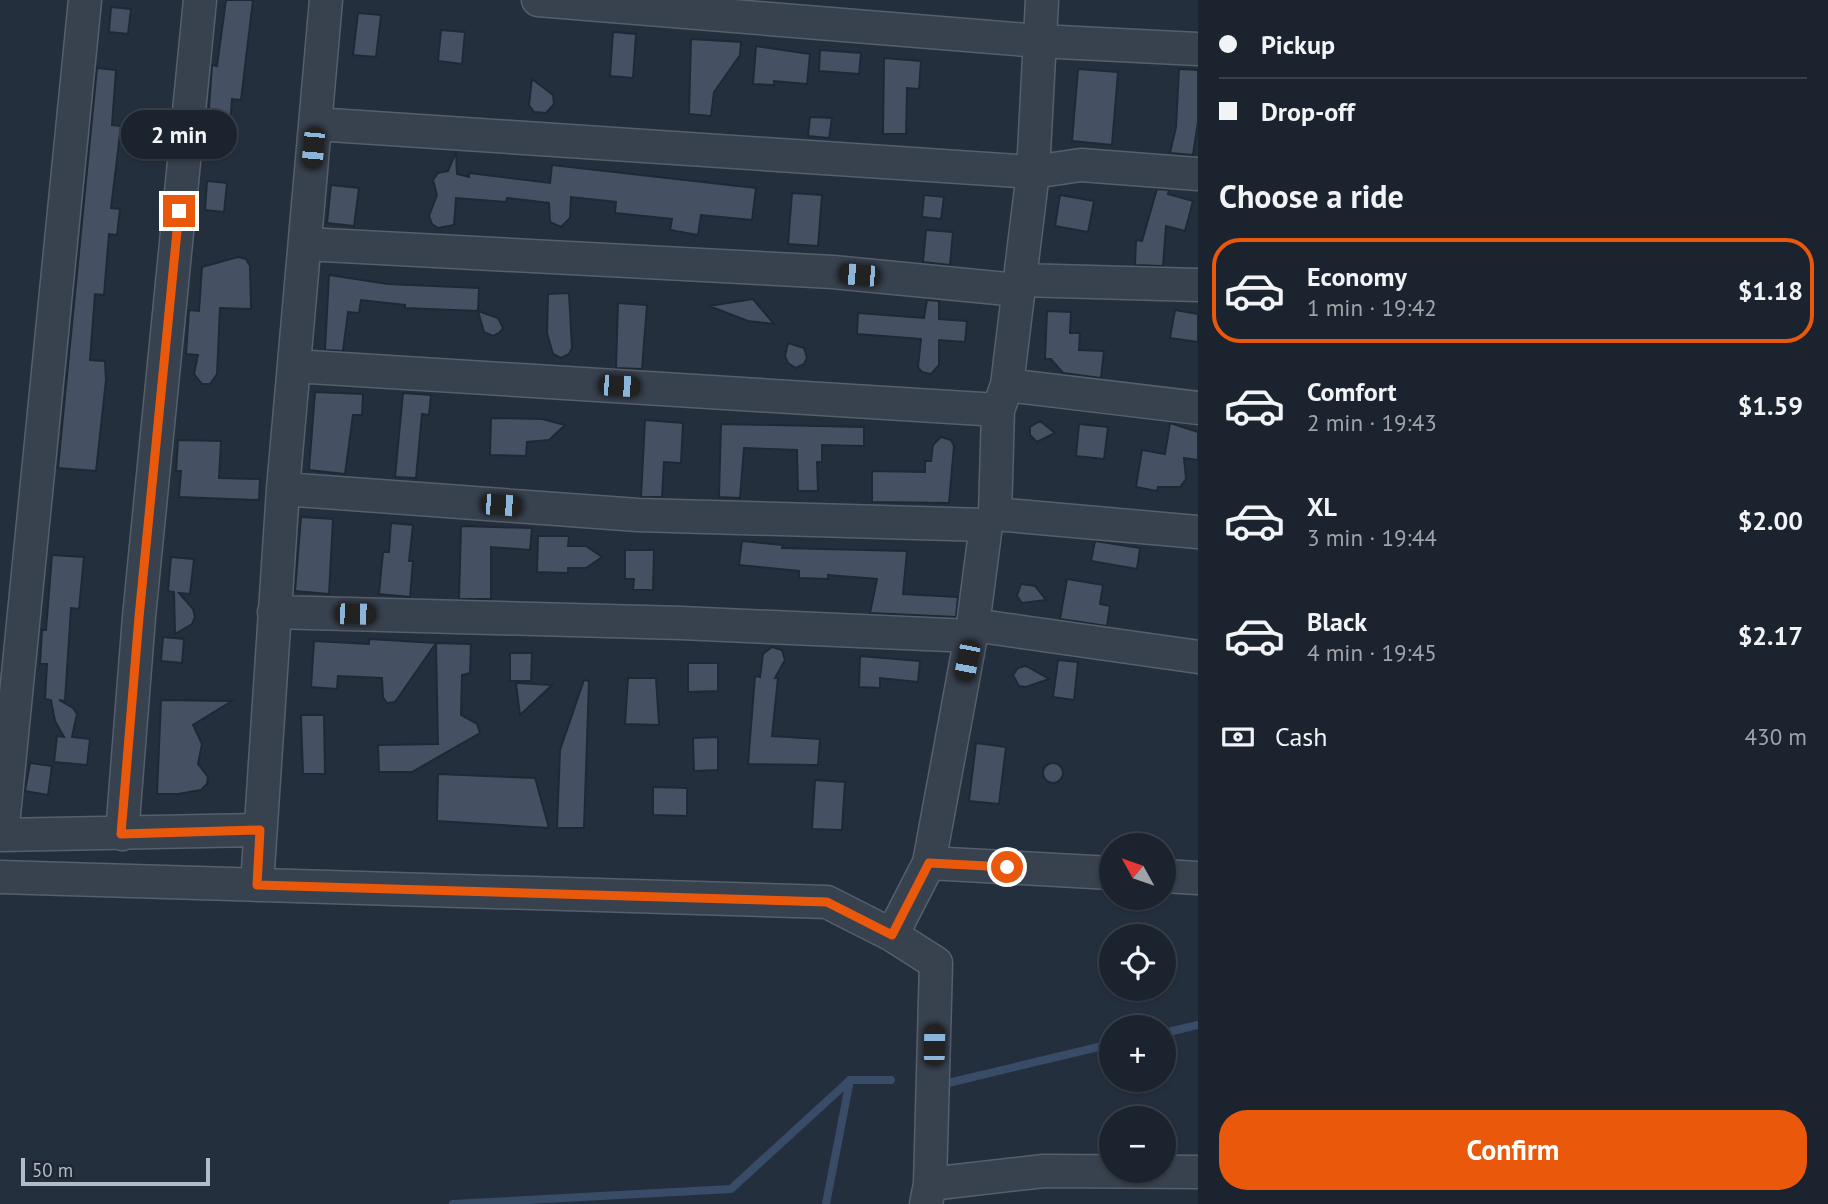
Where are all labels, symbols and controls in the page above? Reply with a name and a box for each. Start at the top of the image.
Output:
text: Pickup [1261,28,1335,61]
text: Drop-off [1261,95,1355,128]
callout: 2 min [121,110,237,158]
text: 2 min [151,120,207,149]
car [301,126,326,170]
text: Choose a ride [1219,175,1404,217]
route end [163,195,195,227]
icon: car [1223,259,1286,322]
text: Economy [1307,260,1407,293]
car [838,263,881,287]
text: $1.18 [1738,274,1803,307]
text: 1 min · 19:42 [1307,293,1437,322]
car [598,374,641,398]
icon: car [1223,374,1286,437]
text: Comfort [1307,375,1397,408]
text: $1.59 [1738,389,1803,422]
text: 2 min · 19:43 [1307,408,1437,437]
icon: car [1223,489,1286,552]
text: XL [1307,490,1337,523]
car [480,493,523,517]
text: $2.00 [1738,504,1803,537]
text: 3 min · 19:44 [1307,523,1437,552]
car [334,603,377,625]
icon: car [1223,604,1286,667]
text: Black [1307,605,1367,638]
text: $2.17 [1738,619,1803,652]
car [953,638,982,684]
text: 4 min · 19:45 [1307,638,1437,667]
icon: cash [1219,718,1257,756]
text: Cash [1275,720,1327,753]
text: 430 m [1745,722,1807,751]
north arrow [1099,833,1176,910]
map controls [1099,833,1176,1183]
route start [991,851,1023,883]
button: locate [1099,924,1176,1001]
button: + [1099,1015,1176,1092]
car [924,1024,945,1066]
button: − [1099,1106,1176,1183]
button: Confirm [1219,1110,1807,1190]
scale bar [21,1155,210,1187]
text: 50 m [32,1158,73,1182]

